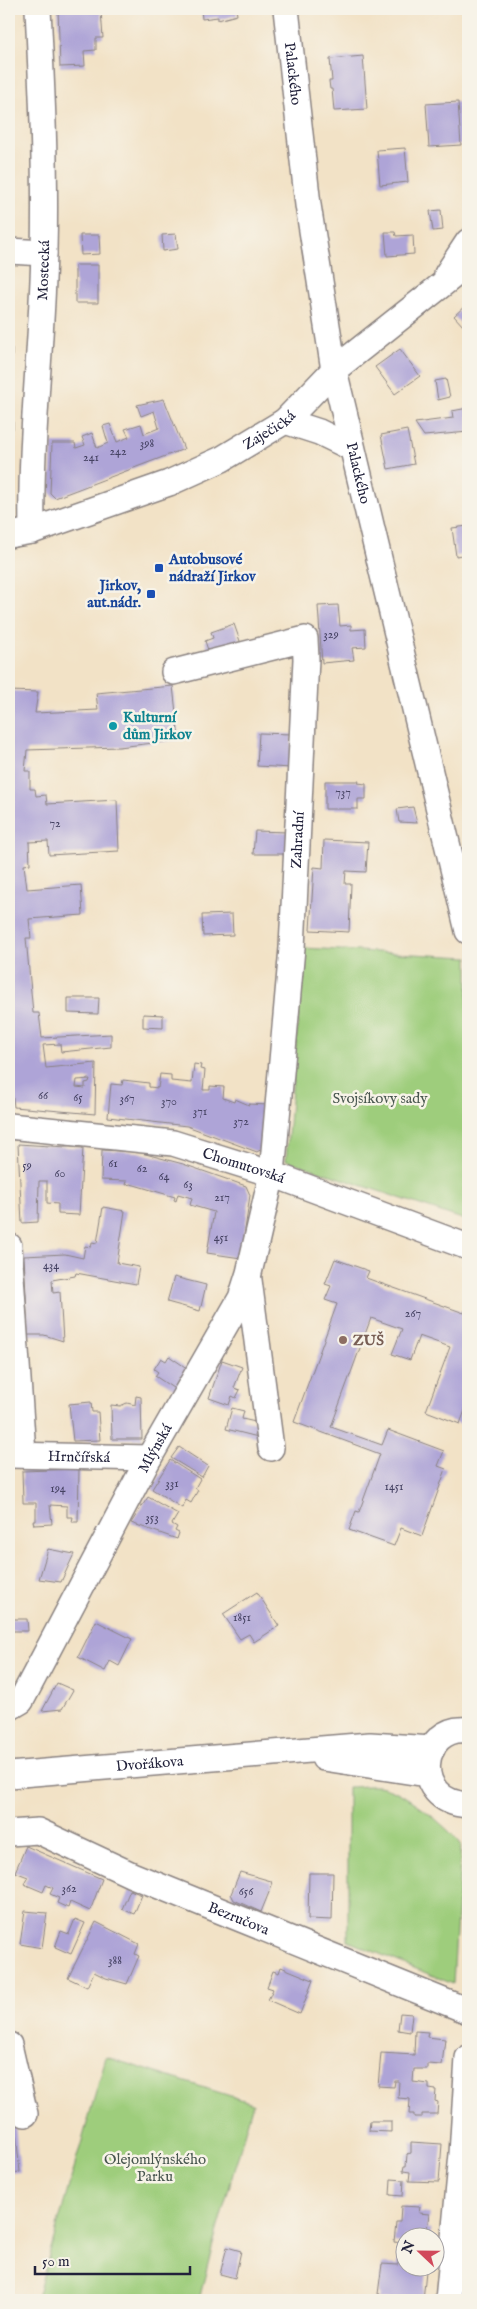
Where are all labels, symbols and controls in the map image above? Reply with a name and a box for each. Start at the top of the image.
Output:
street label: Palackého [280,41,306,106]
street label: Mostecká [33,239,54,301]
street label: Zaječická [239,406,300,454]
house number: 398 [140,436,155,451]
street label: Palackého [342,440,375,506]
house number: 242 [109,444,127,459]
house number: 241 [83,450,99,465]
place label: Autobusové nádraží Jirkov [168,550,257,586]
marker: Autobusové nádraží Jirkov [153,562,165,574]
place label: Jirkov, aut.nádr. [87,576,141,612]
marker: Jirkov, aut.nádr. [145,588,157,600]
house number: 329 [323,627,339,642]
place label: Kulturní dům Jirkov [123,708,193,744]
marker: Kulturní dům Jirkov [107,720,119,732]
house number: 737 [335,785,351,800]
street label: Zahradní [286,810,308,869]
house number: 72 [49,816,61,831]
house number: 66 [38,1088,49,1103]
park label: Svojsíkovy sady [332,1089,428,1108]
house number: 65 [73,1090,83,1105]
house number: 367 [119,1091,135,1106]
house number: 370 [161,1094,177,1109]
house number: 371 [193,1104,207,1119]
house number: 372 [233,1114,249,1129]
street label: Chomutovská [200,1143,288,1188]
house number: 61 [108,1156,118,1171]
house number: 59 [22,1158,32,1173]
house number: 62 [137,1161,148,1176]
house number: 60 [55,1166,66,1181]
house number: 64 [159,1169,170,1184]
house number: 63 [183,1177,193,1192]
house number: 217 [214,1190,230,1205]
house number: 451 [214,1230,228,1245]
house number: 434 [43,1258,59,1273]
house number: 267 [405,1306,421,1321]
place label: ZUŠ [353,1331,384,1350]
marker: ZUŠ [337,1334,349,1346]
street label: Mlýnská [134,1420,176,1476]
street label: Hrnčířská [48,1446,111,1467]
house number: 331 [165,1476,179,1491]
house number: 1451 [384,1479,404,1494]
house number: 194 [50,1481,66,1496]
house number: 353 [145,1510,159,1525]
house number: 1851 [233,1610,251,1625]
street label: Dvořákova [115,1751,184,1776]
house number: 362 [61,1881,77,1896]
house number: 656 [239,1884,254,1899]
street label: Bezručova [205,1897,273,1939]
house number: 388 [108,1953,122,1968]
park label: Olejomlýnského Parku [104,2150,206,2186]
north arrow [394,2226,444,2276]
text: N [398,2239,419,2257]
scale bar [35,2244,190,2276]
text: 50 m [42,2252,70,2271]

